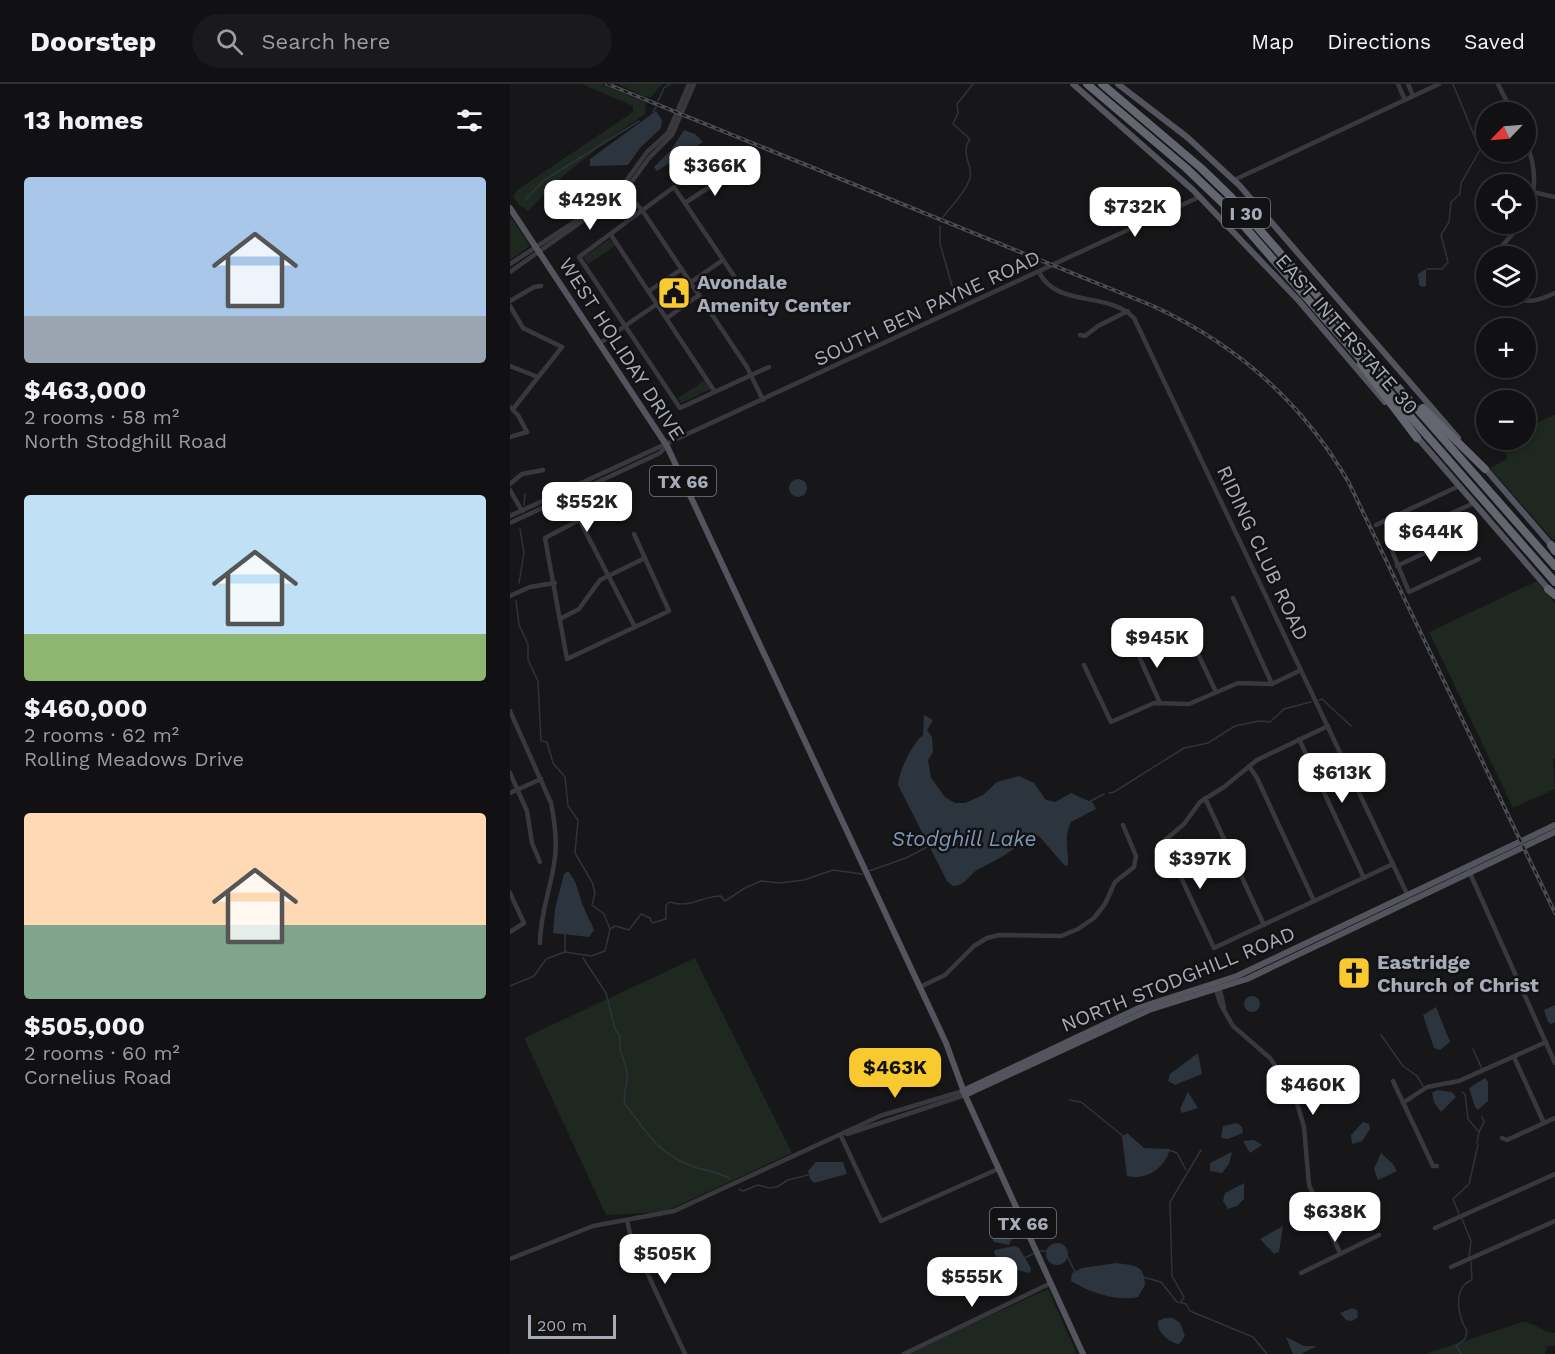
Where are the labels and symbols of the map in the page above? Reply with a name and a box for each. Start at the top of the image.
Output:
north arrow [1476,102,1536,162]
pin: $366K [673,146,757,197]
pin: $429K [548,180,632,231]
pin: $732K [1093,187,1177,238]
road number: I 30 [1222,198,1270,228]
street label: SOUTH BEN PAYNE ROAD [810,245,1044,371]
street label: EAST INTERSTATE 30 [1271,249,1423,419]
street label: WEST HOLIDAY DRIVE [554,253,690,445]
place label: Avondale Amenity Center [697,270,851,317]
public building icon: Avondale Amenity Center [656,275,692,311]
street label: RIDING CLUB ROAD [1212,462,1314,644]
road number: TX 66 [650,466,716,496]
pin: $552K [545,482,629,533]
pin: $644K [1389,512,1473,563]
pin: $945K [1115,618,1199,669]
pin: $613K [1300,753,1384,804]
water label: Stodghill Lake [891,826,1037,851]
pin: $397K [1158,839,1242,890]
street label: NORTH STODGHILL ROAD [1058,921,1298,1037]
place label: Eastridge Church of Christ [1377,950,1539,997]
church icon: Eastridge Church of Christ [1336,955,1372,991]
pin: $463K [853,1048,937,1099]
pin: $460K [1271,1065,1355,1116]
pin: $638K [1293,1192,1377,1243]
road number: TX 66 [990,1208,1056,1238]
pin: $505K [623,1234,707,1285]
pin: $555K [930,1257,1014,1308]
scale bar [528,1312,616,1340]

